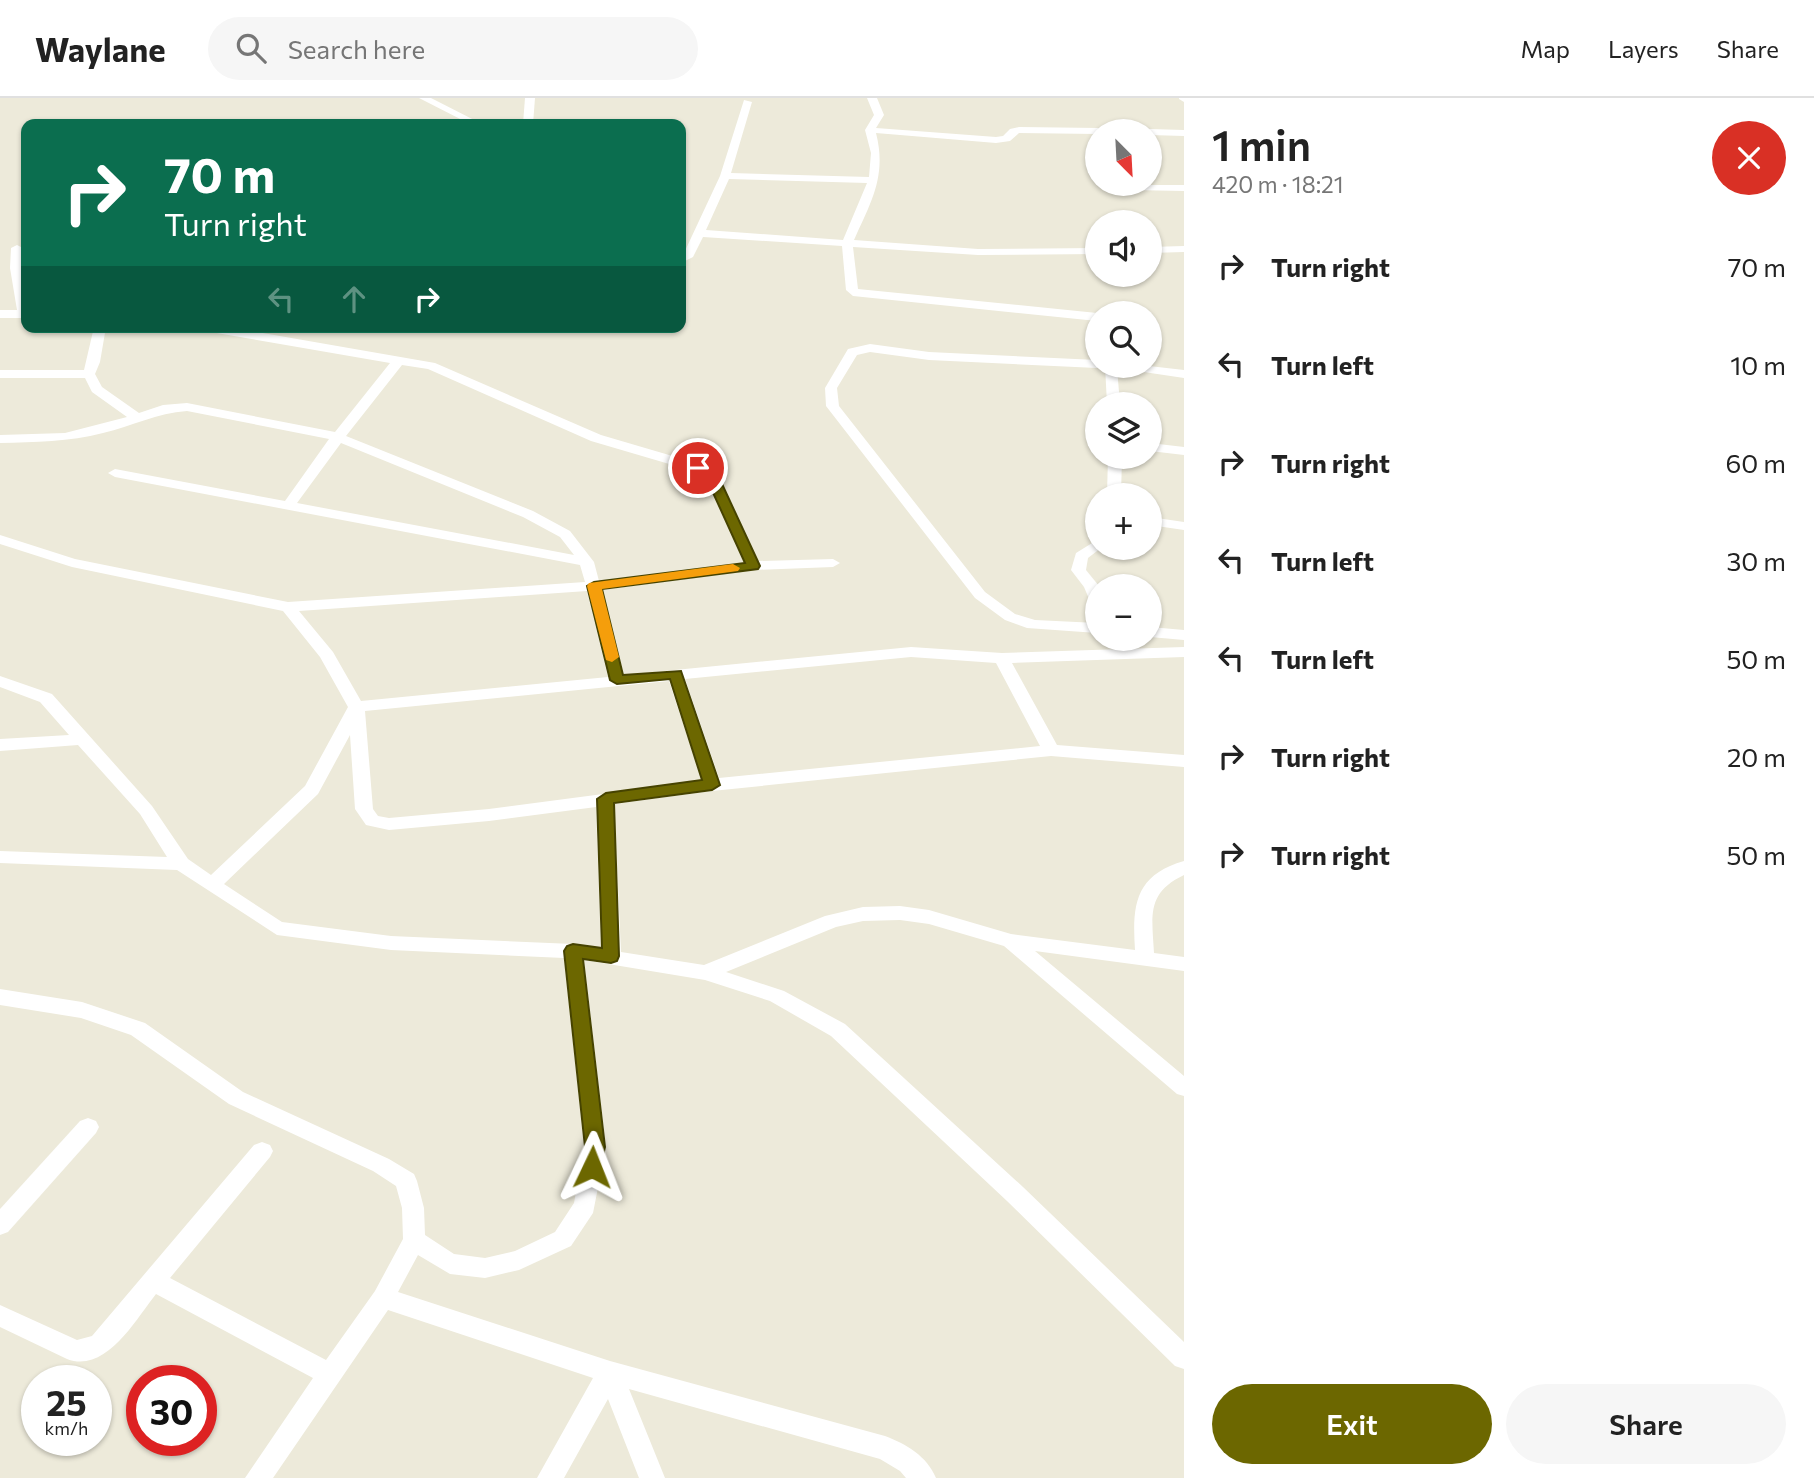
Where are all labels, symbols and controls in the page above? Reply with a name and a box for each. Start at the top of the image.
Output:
search box [208,17,698,80]
text: Waylane [35,28,166,69]
icon: search [232,29,270,67]
text: Search here [288,33,425,64]
text: Map [1521,34,1570,63]
text: Layers [1608,34,1679,63]
text: Share [1717,34,1779,63]
text: 1 min [1212,118,1311,170]
north arrow [1085,119,1162,196]
map controls [1085,119,1162,651]
button: close [1712,121,1786,195]
text: 70 m [164,143,275,203]
icon: right [49,147,140,238]
text: 420 m · 18:21 [1212,170,1344,198]
text: Turn right [164,203,307,243]
button: sound [1085,210,1162,287]
icon: right [1212,247,1250,285]
text: Turn right [1271,251,1390,282]
text: 70 m [1728,251,1786,282]
icon: left [262,280,300,318]
icon: ahead [335,280,373,318]
icon: right [408,280,446,318]
button: search [1085,301,1162,378]
icon: left [1212,345,1250,383]
text: Turn left [1271,349,1374,380]
text: 10 m [1730,349,1786,380]
button: layers [1085,392,1162,469]
pin [668,438,728,498]
icon: right [1212,443,1250,481]
text: Turn right [1271,447,1390,478]
text: 60 m [1726,447,1786,478]
icon: arrive [679,449,717,487]
button: + [1085,483,1162,560]
icon: left [1212,541,1250,579]
text: Turn left [1271,545,1374,576]
text: 30 m [1727,545,1786,576]
button: − [1085,574,1162,651]
icon: left [1212,639,1250,677]
text: Turn left [1271,643,1374,674]
text: 50 m [1726,643,1786,674]
icon: right [1212,737,1250,775]
text: Turn right [1271,741,1390,772]
text: 20 m [1727,741,1786,772]
icon: right [1212,835,1250,873]
text: Turn right [1271,839,1390,870]
text: 50 m [1726,839,1786,870]
position arrow [555,1130,629,1204]
speed limit sign: 30 [126,1365,217,1456]
text: 25 [46,1380,87,1423]
button: Exit [1212,1384,1492,1464]
button: Share [1506,1384,1786,1464]
text: km/h [45,1417,88,1439]

